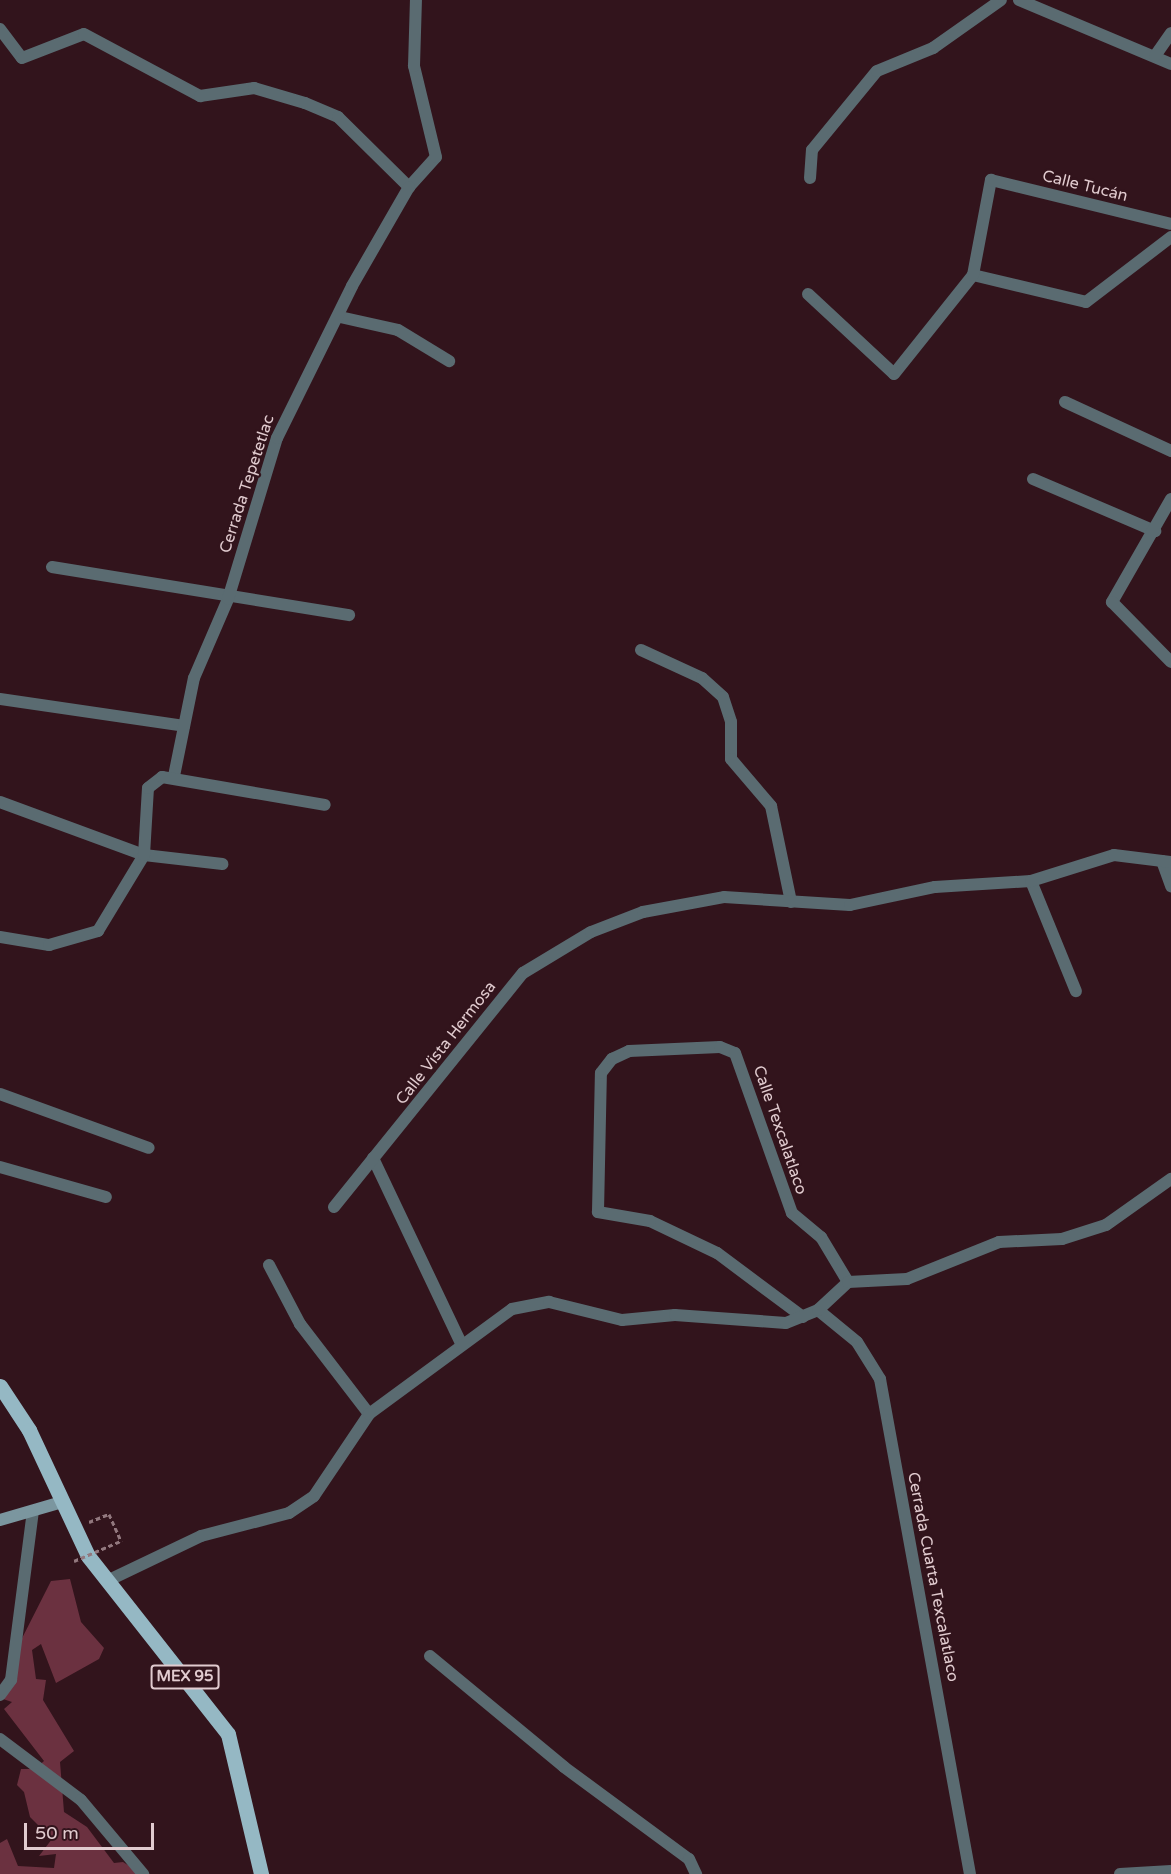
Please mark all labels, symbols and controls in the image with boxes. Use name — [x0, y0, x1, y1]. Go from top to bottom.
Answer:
street label: Calle Tucán — [1040, 166, 1130, 206]
street label: Cerrada Tepetetlac — [216, 413, 278, 555]
street label: Calle Vista Hermosa — [392, 978, 500, 1108]
street label: Calle Texcalatlaco — [749, 1063, 811, 1197]
street label: Cerrada Cuarta Texcalatlaco — [903, 1471, 963, 1683]
road number: MEX 95 — [150, 1665, 219, 1689]
scale bar — [27, 1811, 158, 1849]
text: 50 m — [35, 1822, 79, 1844]

